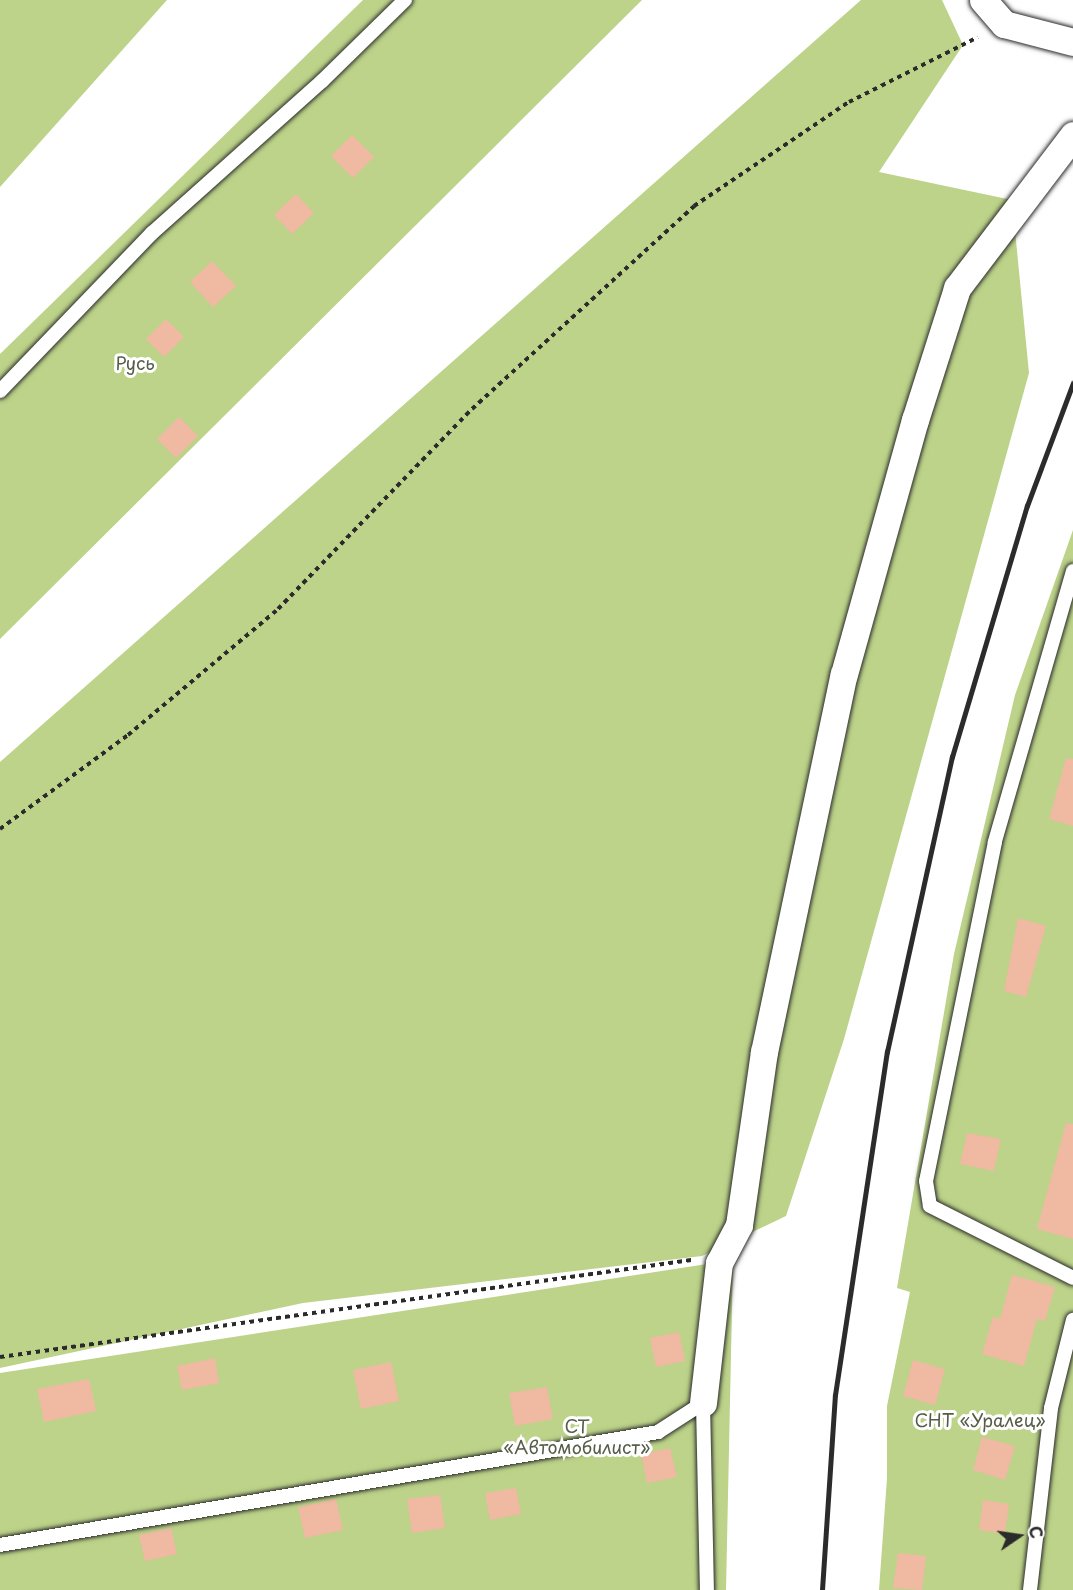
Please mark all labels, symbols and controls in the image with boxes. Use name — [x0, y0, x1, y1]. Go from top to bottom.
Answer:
park label: Русь — [115, 352, 155, 374]
park label: СНТ «Уралец» — [914, 1409, 1046, 1431]
park label: СТ «Автомобилист» — [504, 1416, 650, 1458]
north arrow — [989, 1506, 1049, 1566]
text: С — [1023, 1523, 1050, 1541]

